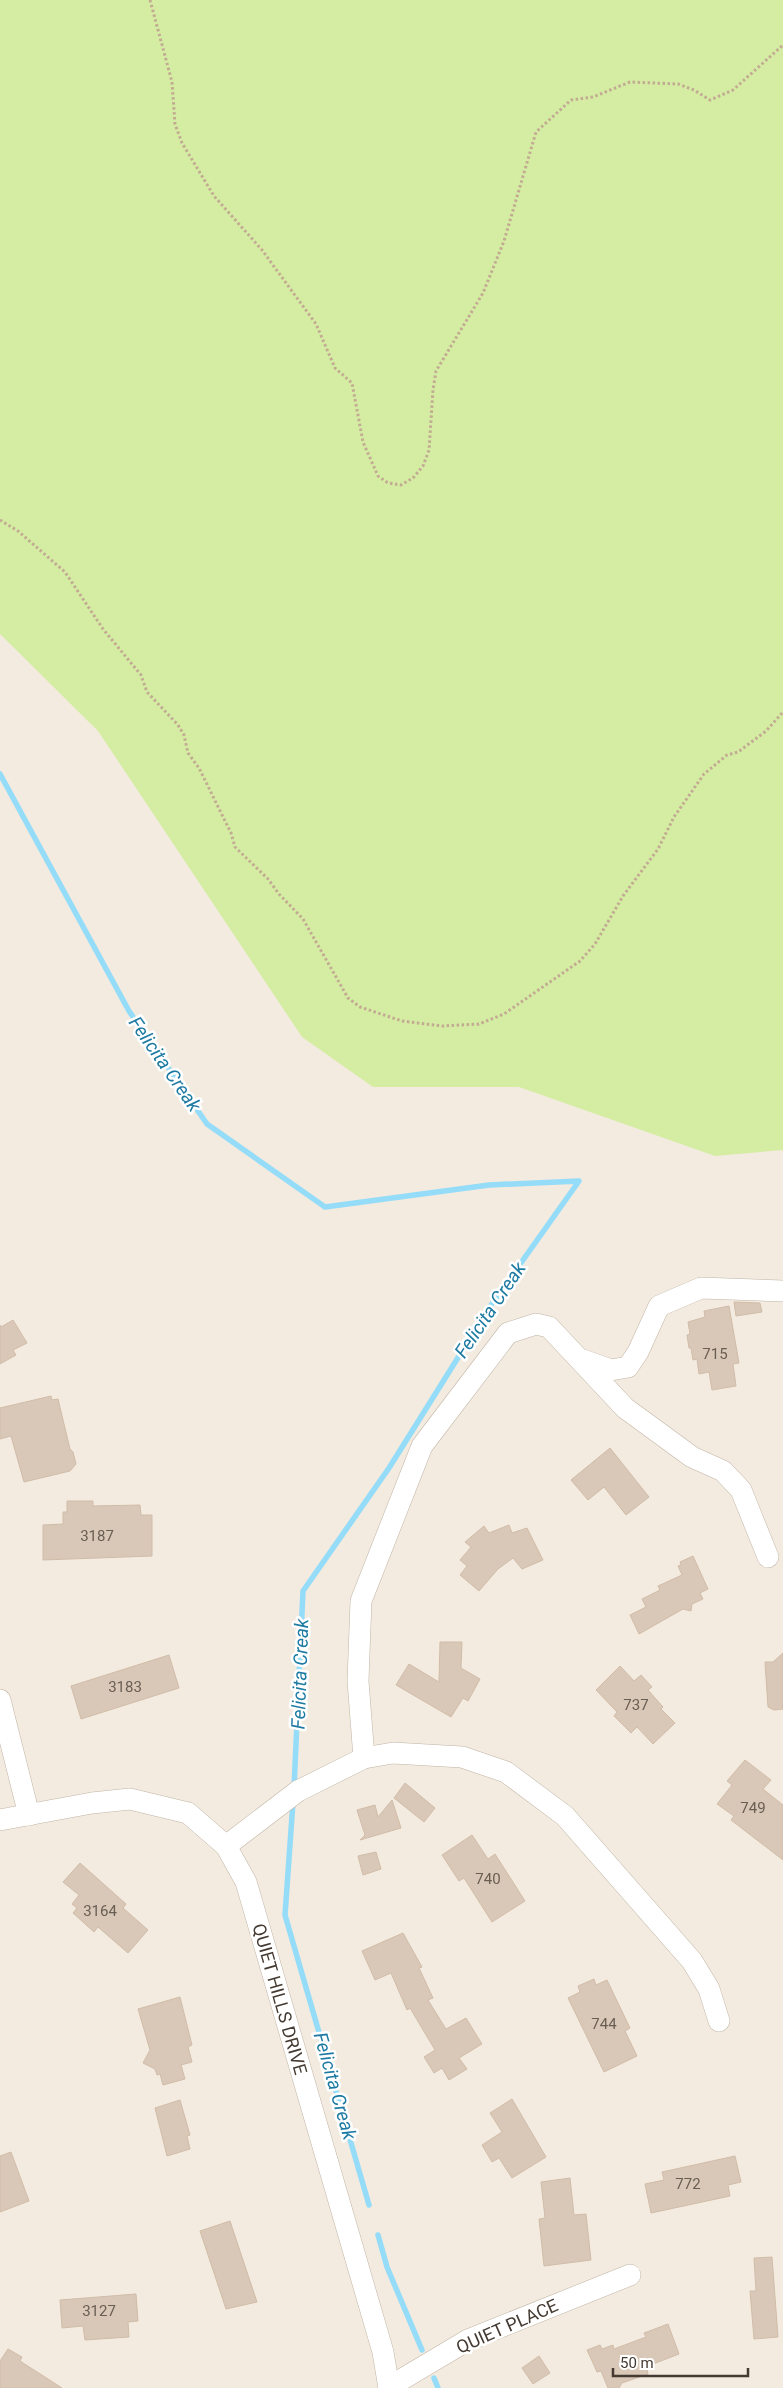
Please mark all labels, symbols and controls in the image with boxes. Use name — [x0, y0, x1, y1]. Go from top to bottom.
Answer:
water label: Felicita Creak — [124, 1012, 207, 1117]
water label: Felicita Creak — [449, 1257, 531, 1362]
house number: 715 — [702, 1345, 728, 1363]
house number: 3187 — [80, 1527, 114, 1545]
water label: Felicita Creak — [287, 1618, 313, 1730]
house number: 3183 — [108, 1678, 142, 1696]
house number: 737 — [623, 1696, 649, 1714]
house number: 749 — [740, 1799, 766, 1817]
house number: 740 — [475, 1870, 501, 1888]
house number: 3164 — [83, 1902, 117, 1920]
street label: QUIET HILLS DRIVE — [248, 1921, 312, 2077]
house number: 744 — [591, 2015, 617, 2033]
water label: Felicita Creak — [309, 2030, 362, 2143]
house number: 772 — [675, 2175, 701, 2193]
street label: QUIET PLACE — [453, 2294, 561, 2358]
house number: 3127 — [82, 2302, 116, 2320]
scale bar — [613, 2346, 748, 2378]
text: 50 m — [620, 2354, 654, 2372]

